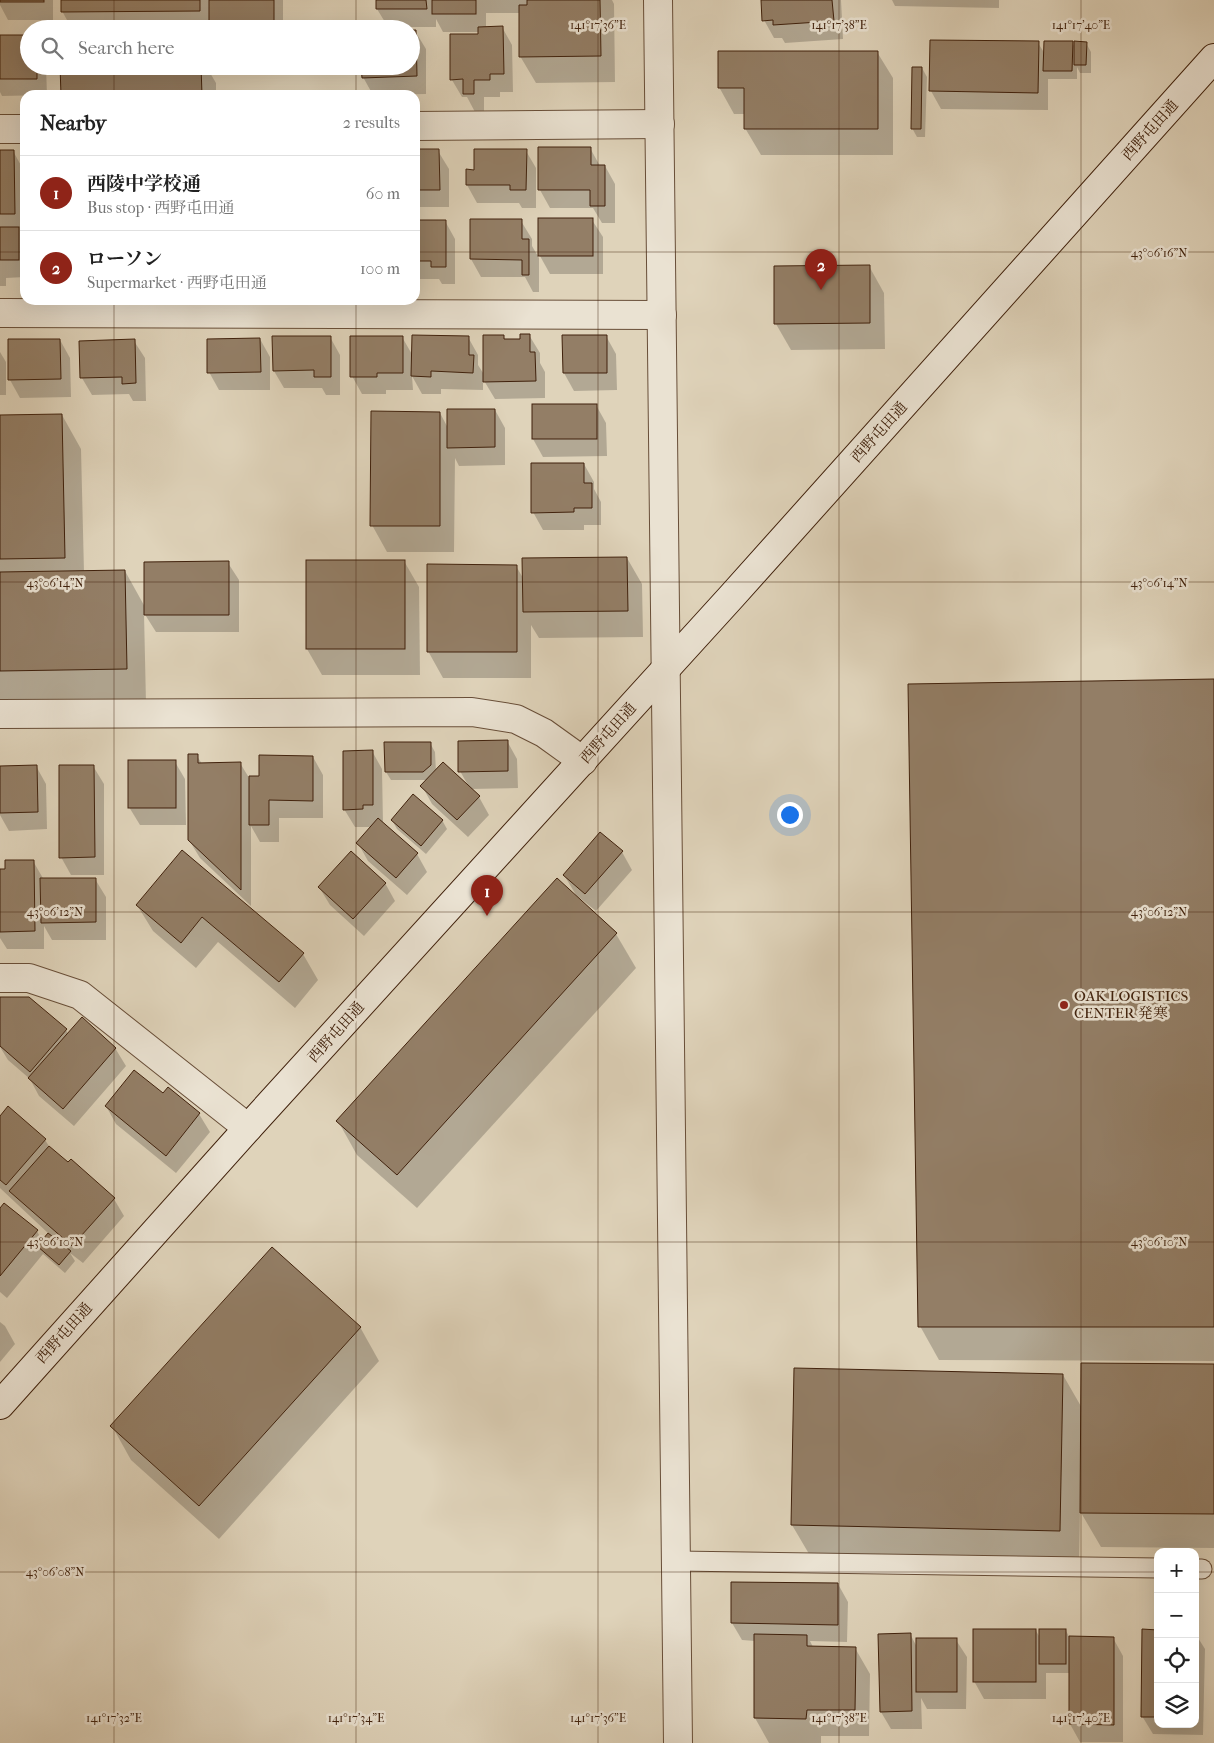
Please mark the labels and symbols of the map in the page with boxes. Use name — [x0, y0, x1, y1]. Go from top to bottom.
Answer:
text: 141°17'36"E — [570, 18, 626, 32]
text: 141°17'38"E — [811, 18, 867, 32]
text: 141°17'40"E — [1052, 18, 1110, 32]
street label: 西野屯田通 — [1118, 96, 1182, 164]
text: 43°06'16"N — [1131, 246, 1187, 260]
pin: 2 — [805, 249, 837, 290]
street label: 西野屯田通 — [847, 398, 911, 466]
text: 43°06'14"N — [26, 576, 84, 590]
text: 43°06'14"N — [1130, 576, 1188, 590]
street label: 西野屯田通 — [576, 699, 640, 767]
your location — [777, 802, 803, 828]
pin: 1 — [471, 875, 503, 916]
text: 43°06'12"N — [27, 905, 83, 919]
text: 43°06'12"N — [1131, 905, 1187, 919]
place label: OAK LOGISTICS CENTER 発寒 — [1074, 987, 1189, 1022]
street label: 西野屯田通 — [304, 998, 368, 1066]
marker: OAK LOGISTICS CENTER 発寒 — [1058, 999, 1070, 1011]
text: 43°06'10"N — [27, 1235, 83, 1249]
text: 43°06'10"N — [1131, 1235, 1187, 1249]
street label: 西野屯田通 — [32, 1299, 96, 1367]
text: 43°06'08"N — [26, 1565, 84, 1579]
text: 141°17'32"E — [86, 1711, 142, 1725]
text: 141°17'34"E — [328, 1711, 384, 1725]
text: 141°17'36"E — [570, 1711, 626, 1725]
text: 141°17'38"E — [811, 1711, 867, 1725]
text: 141°17'40"E — [1052, 1711, 1110, 1725]

